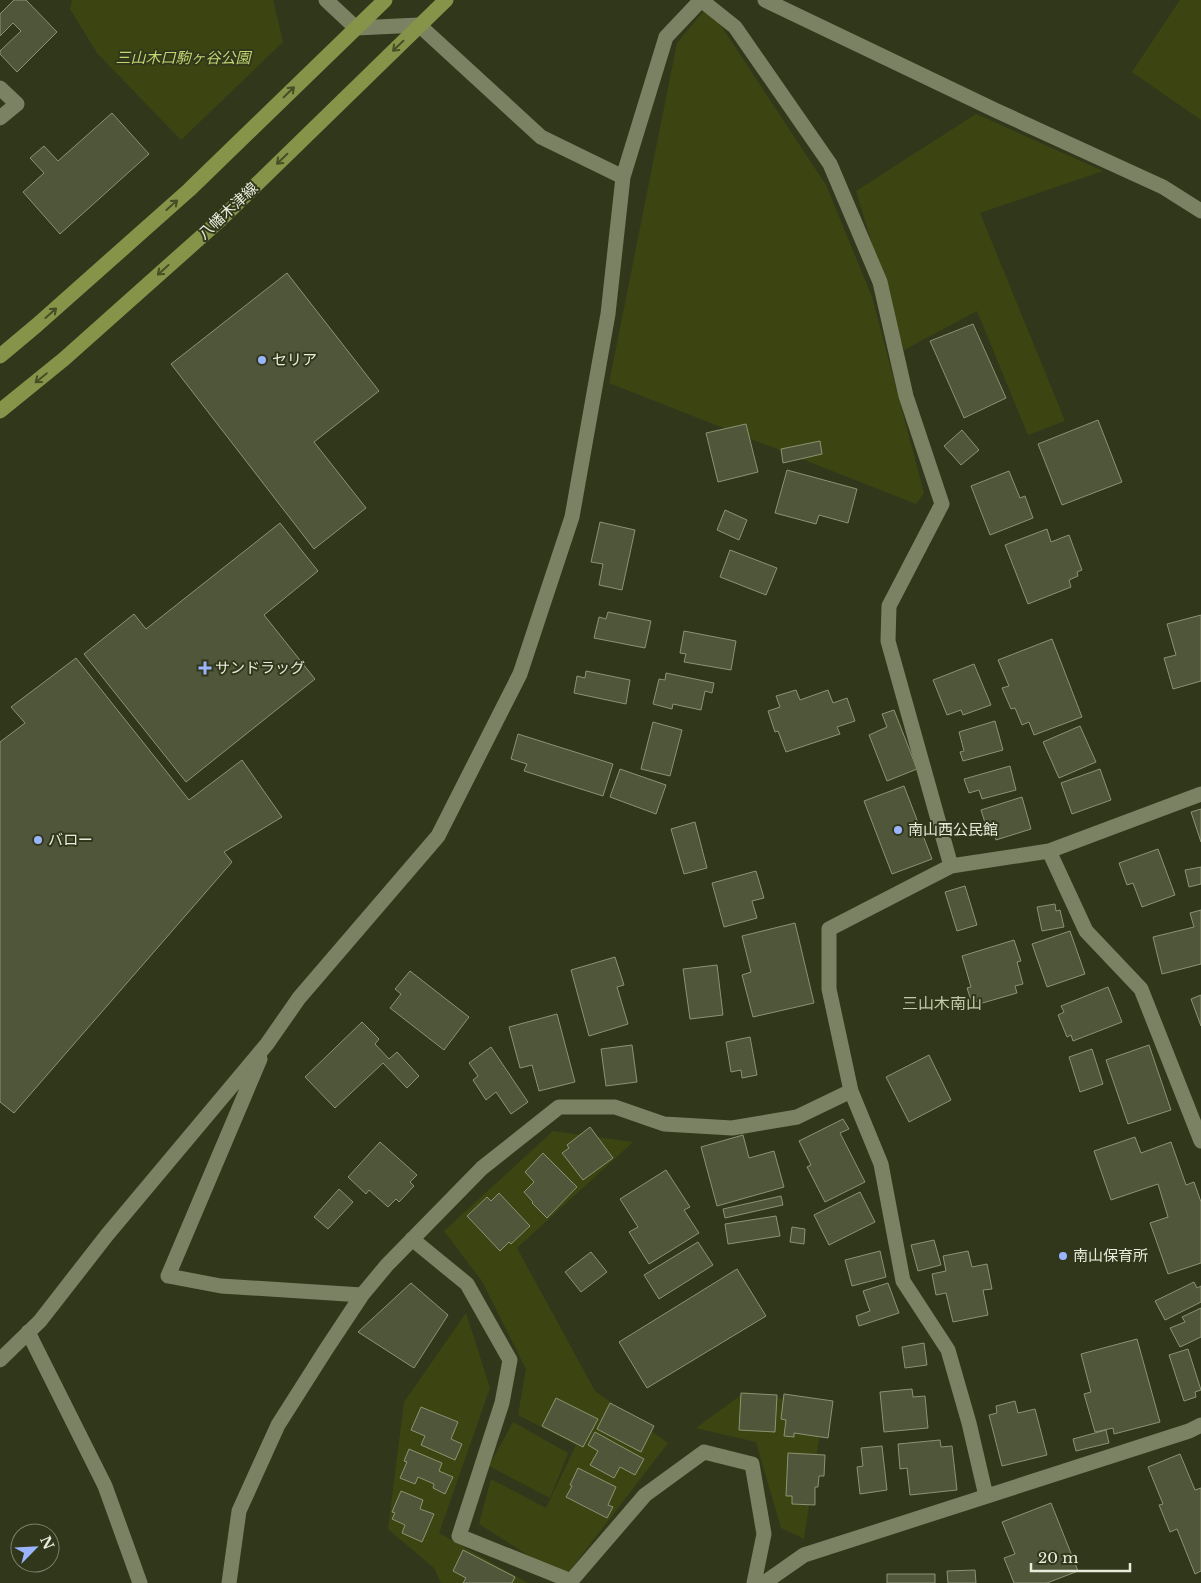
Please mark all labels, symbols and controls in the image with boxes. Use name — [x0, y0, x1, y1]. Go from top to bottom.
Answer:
one-way arrow — [392, 40, 404, 52]
park label: 三山木口駒ヶ谷公園 — [115, 48, 252, 67]
one-way arrow — [283, 86, 295, 99]
one-way arrow — [275, 153, 288, 165]
street label: 八幡木津線 — [194, 178, 262, 243]
one-way arrow — [165, 199, 178, 211]
one-way arrow — [157, 265, 170, 276]
one-way arrow — [44, 307, 57, 319]
place label: セリア — [272, 350, 317, 369]
marker: セリア — [256, 354, 268, 366]
one-way arrow — [35, 372, 48, 383]
place label: サンドラッグ — [215, 658, 305, 677]
marker: サンドラッグ — [199, 662, 211, 674]
place label: 南山西公民館 — [908, 820, 998, 839]
marker: 南山西公民館 — [892, 824, 904, 836]
place label: バロー — [48, 830, 93, 849]
marker: バロー — [32, 834, 44, 846]
district label: 三山木南山 — [902, 993, 982, 1013]
place label: 南山保育所 — [1073, 1246, 1148, 1265]
marker: 南山保育所 — [1057, 1250, 1069, 1262]
north arrow — [10, 1523, 60, 1573]
text: N — [36, 1533, 58, 1552]
scale bar — [1031, 1540, 1130, 1572]
text: 20 m — [1038, 1548, 1078, 1567]

